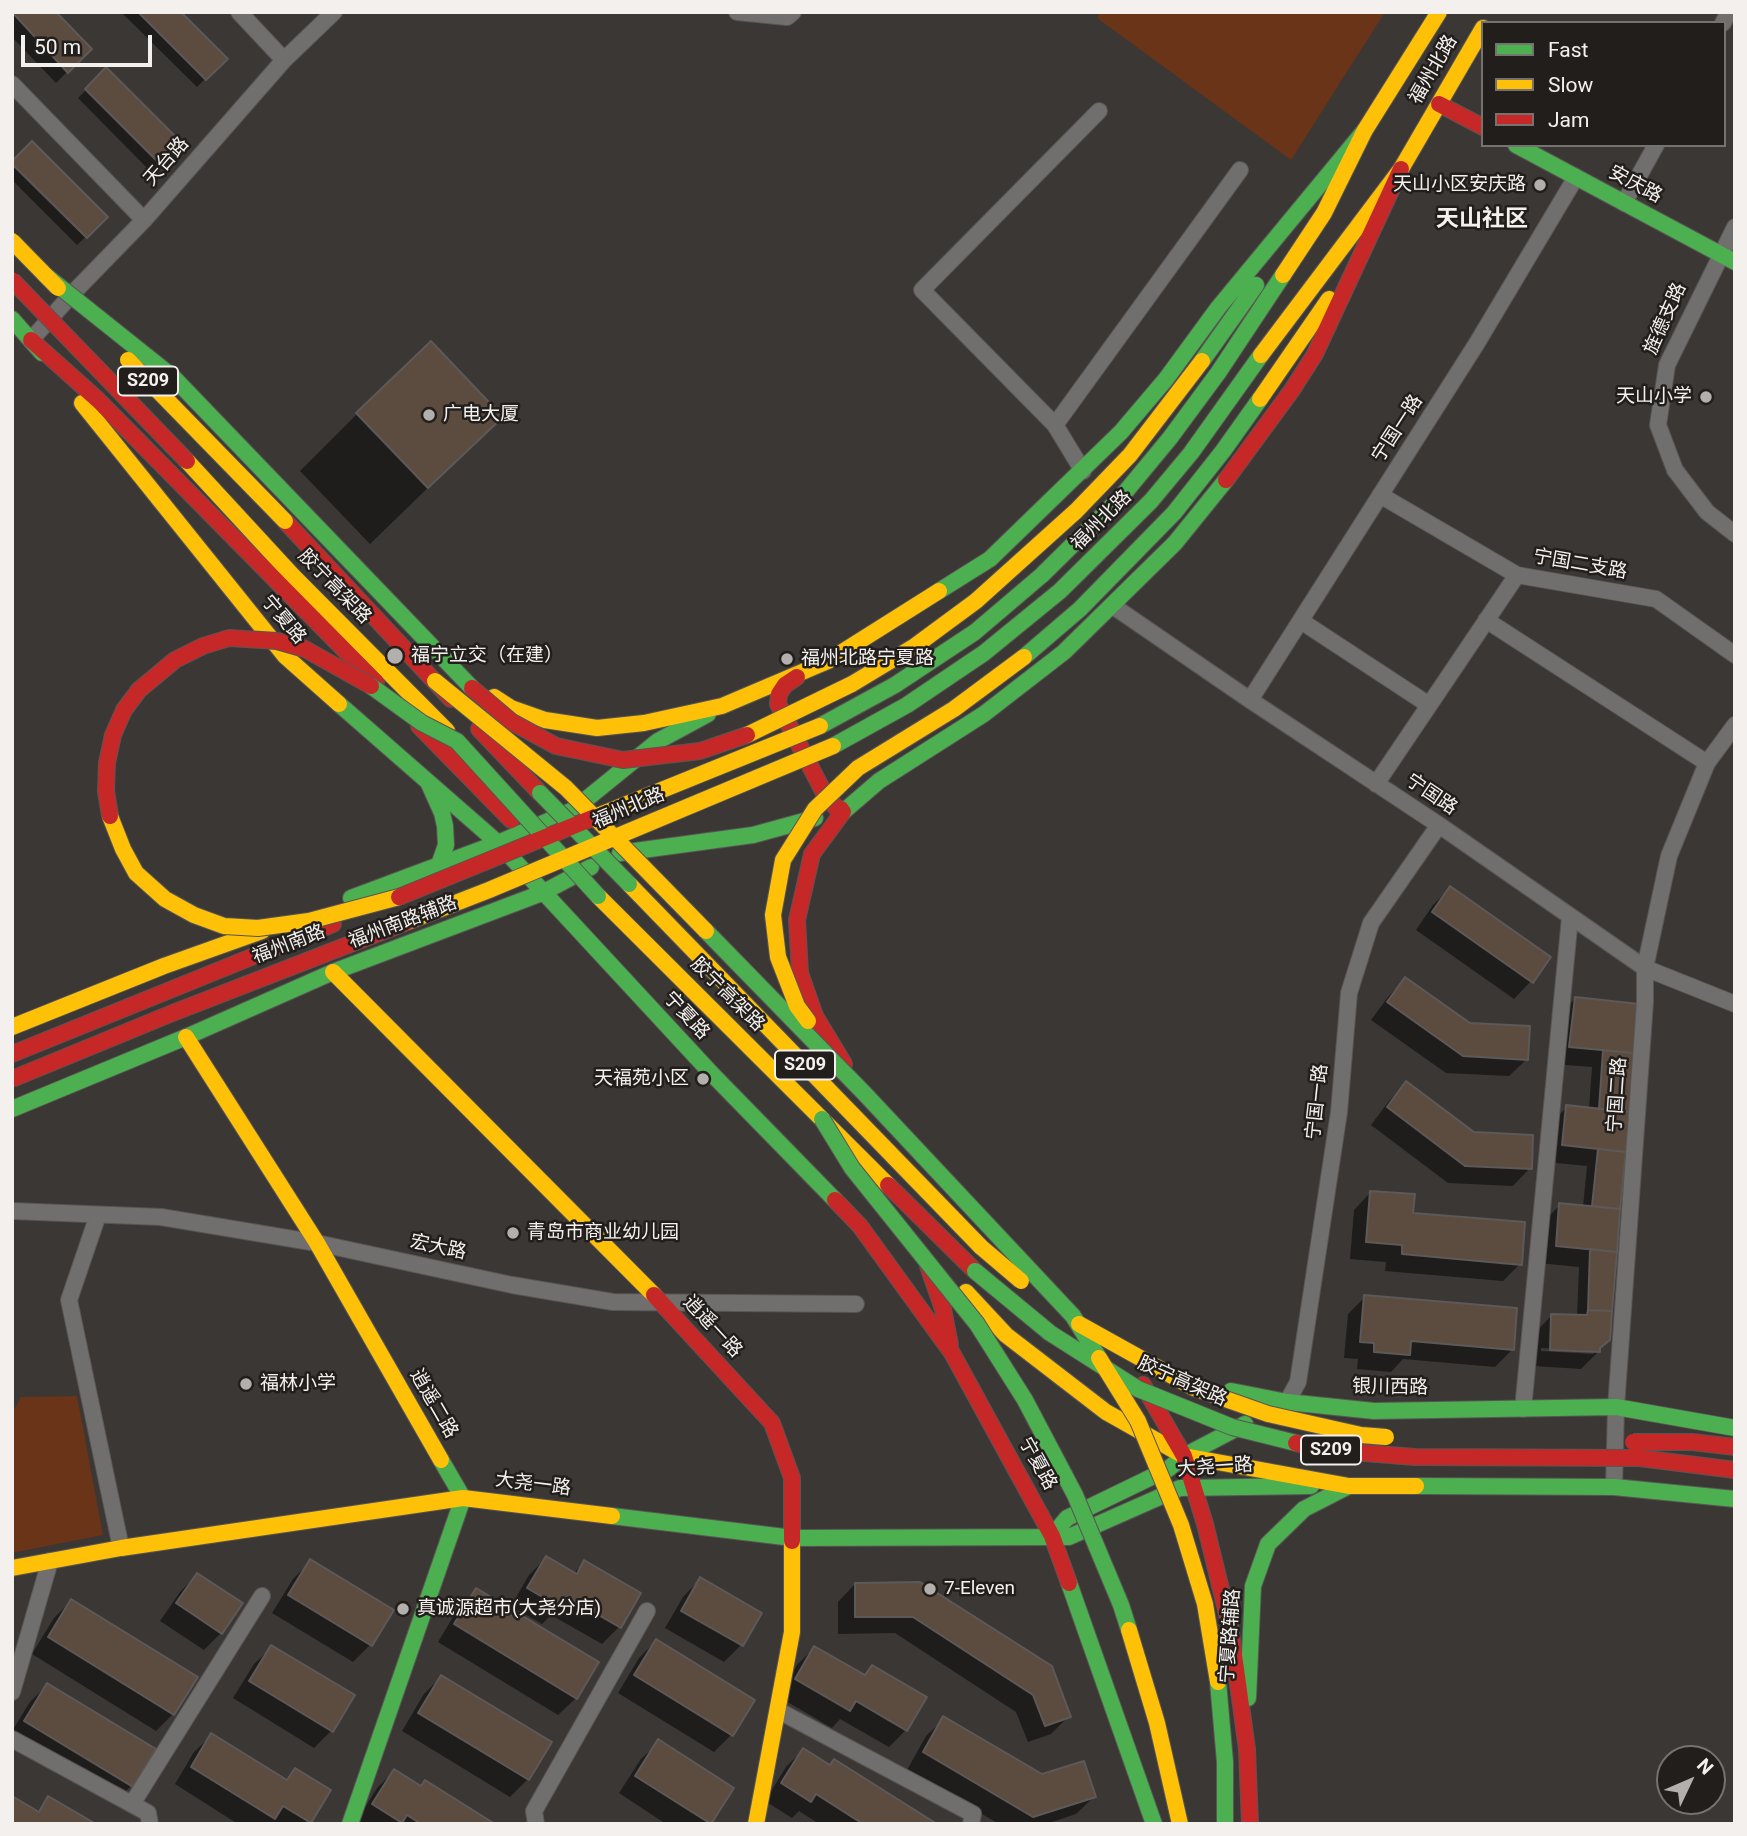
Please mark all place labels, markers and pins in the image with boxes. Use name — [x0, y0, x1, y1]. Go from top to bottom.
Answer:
place label: 天山小区安庆路 — [1393, 174, 1526, 196]
marker: 天山小区安庆路 — [1532, 177, 1548, 193]
place label: 天山小学 — [1616, 386, 1692, 408]
marker: 天山小学 — [1698, 389, 1714, 405]
place label: 广电大厦 — [443, 404, 519, 426]
marker: 广电大厦 — [421, 407, 437, 423]
place label: 福宁立交（在建） — [411, 645, 563, 667]
marker: 福宁立交（在建） — [385, 646, 405, 666]
place label: 福州北路宁夏路 — [801, 648, 934, 670]
marker: 福州北路宁夏路 — [779, 651, 795, 667]
place label: 天福苑小区 — [594, 1068, 689, 1090]
marker: 天福苑小区 — [695, 1071, 711, 1087]
place label: 青岛市商业幼儿园 — [527, 1222, 679, 1244]
marker: 青岛市商业幼儿园 — [505, 1225, 521, 1241]
place label: 福林小学 — [260, 1373, 336, 1395]
marker: 福林小学 — [238, 1376, 254, 1392]
place label: 7-Eleven — [944, 1578, 1015, 1600]
marker: 7-Eleven — [922, 1581, 938, 1597]
place label: 真诚源超市(大尧分店) — [417, 1598, 601, 1620]
marker: 真诚源超市(大尧分店) — [395, 1601, 411, 1617]

